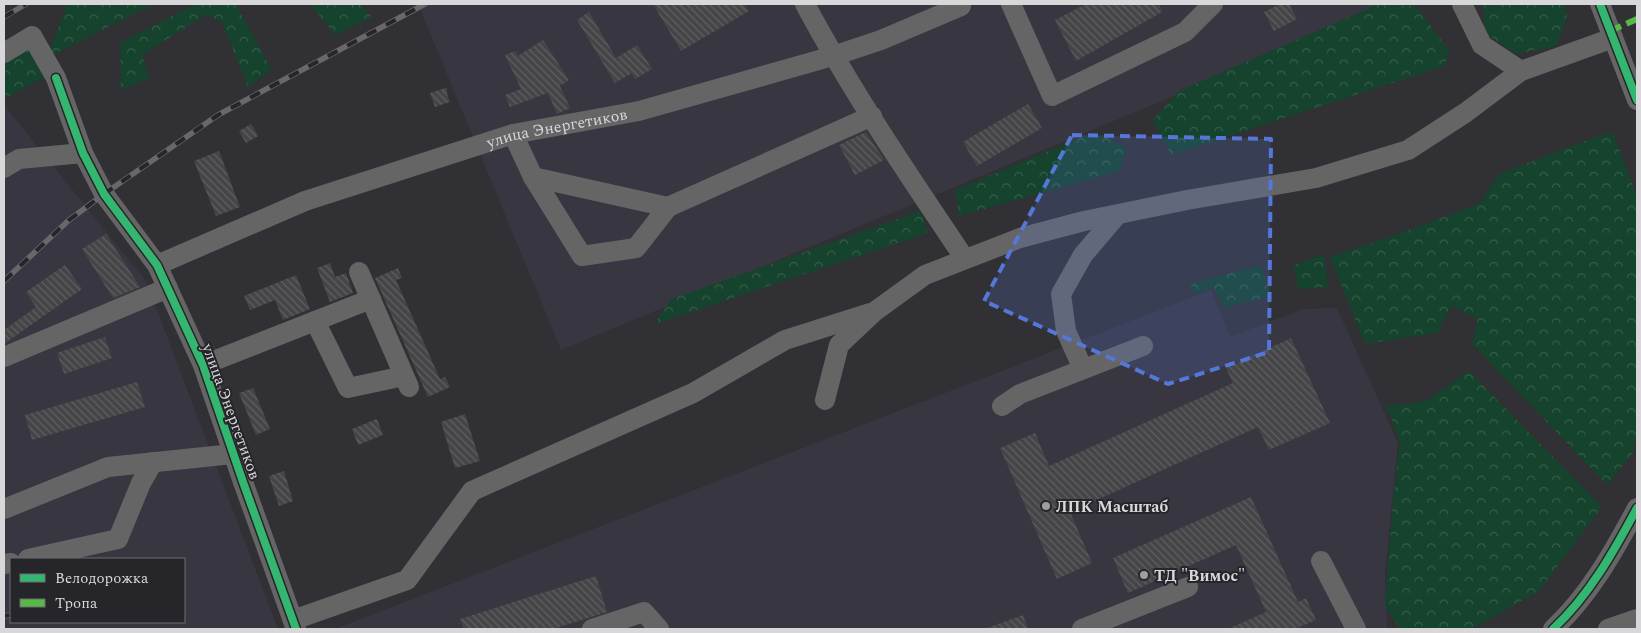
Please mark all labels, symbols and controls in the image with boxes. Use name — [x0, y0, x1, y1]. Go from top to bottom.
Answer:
street label: улица Энергетиков — [483, 102, 629, 155]
street label: улица Энергетиков — [195, 339, 267, 483]
place label: ЛПК Масштаб — [1056, 495, 1168, 519]
marker: ЛПК Масштаб — [1040, 500, 1052, 512]
legend — [10, 558, 185, 623]
place label: ТД "Вимос" — [1154, 564, 1245, 588]
text: Велодорожка — [55, 567, 149, 590]
marker: ТД "Вимос" — [1138, 569, 1150, 581]
text: Тропа — [55, 592, 98, 615]

